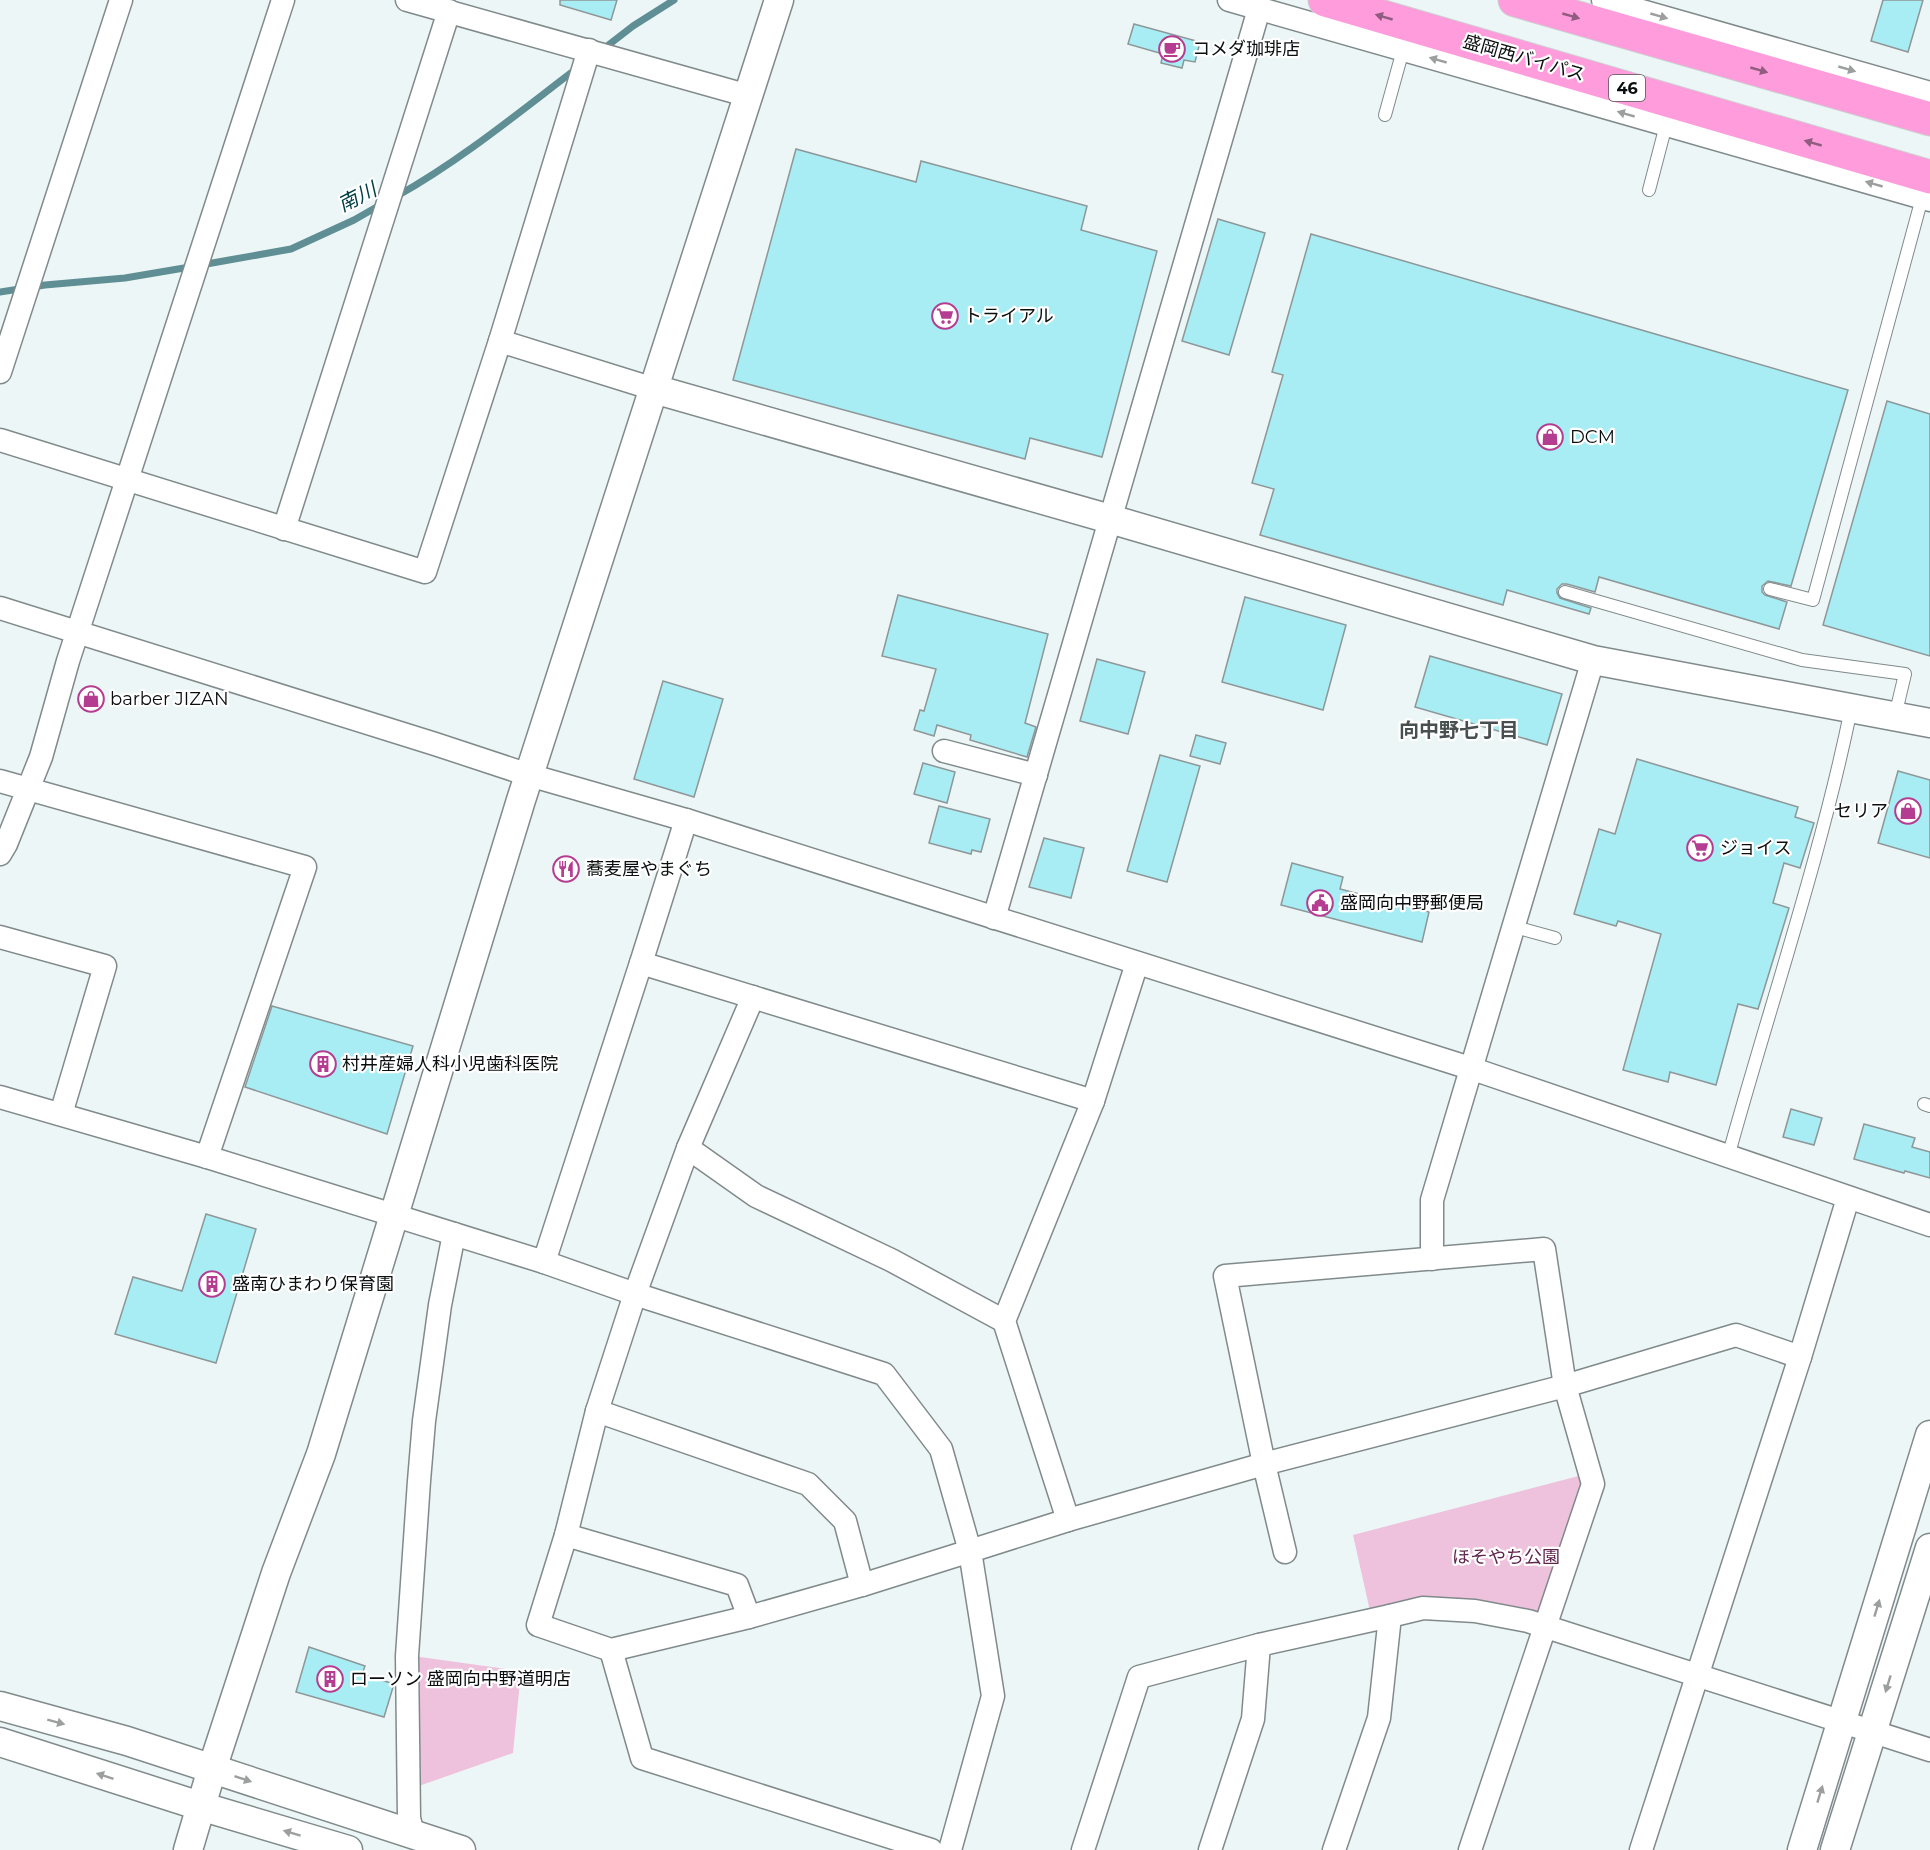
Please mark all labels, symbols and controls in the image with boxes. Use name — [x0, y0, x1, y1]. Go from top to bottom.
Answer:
one-way arrow — [1375, 12, 1393, 22]
one-way arrow — [1562, 12, 1580, 21]
one-way arrow — [1650, 12, 1668, 21]
street label: 盛岡西バイパス — [1461, 30, 1587, 86]
cafe icon: コメダ珈琲店 — [1157, 34, 1187, 64]
place label: コメダ珈琲店 — [1192, 38, 1300, 60]
one-way arrow — [1429, 55, 1447, 64]
one-way arrow — [1838, 65, 1856, 75]
one-way arrow — [1750, 66, 1768, 75]
road number: 46 — [1609, 75, 1645, 101]
one-way arrow — [1617, 108, 1635, 118]
one-way arrow — [1804, 138, 1822, 147]
water label: 南川 — [334, 176, 382, 217]
one-way arrow — [1865, 179, 1883, 188]
supermarket icon: トライアル — [930, 301, 960, 331]
place label: トライアル — [964, 305, 1054, 327]
shop icon: DCM — [1535, 422, 1565, 452]
place label: DCM — [1570, 426, 1615, 448]
shop icon: barber JIZAN — [76, 684, 106, 714]
place label: barber JIZAN — [110, 688, 229, 710]
district label: 向中野七丁目 — [1399, 718, 1519, 742]
shop icon: セリア — [1893, 796, 1923, 826]
place label: セリア — [1834, 800, 1888, 822]
supermarket icon: ジョイス — [1685, 833, 1715, 863]
place label: ジョイス — [1720, 837, 1791, 859]
restaurant icon: 蕎麦屋やまぐち — [551, 854, 581, 884]
place label: 蕎麦屋やまぐち — [586, 858, 712, 880]
public building icon: 盛岡向中野郵便局 — [1305, 888, 1335, 918]
place label: 盛岡向中野郵便局 — [1340, 892, 1484, 914]
building icon: 村井産婦人科小児歯科医院 — [308, 1049, 338, 1079]
place label: 村井産婦人科小児歯科医院 — [342, 1053, 558, 1075]
building icon: 盛南ひまわり保育園 — [197, 1269, 227, 1299]
place label: 盛南ひまわり保育園 — [232, 1273, 394, 1295]
park label: ほそやち公園 — [1452, 1546, 1560, 1568]
one-way arrow — [1873, 1599, 1882, 1617]
building icon: ローソン 盛岡向中野道明店 — [315, 1664, 345, 1694]
place label: ローソン 盛岡向中野道明店 — [350, 1668, 571, 1690]
one-way arrow — [1882, 1675, 1892, 1693]
one-way arrow — [48, 1718, 66, 1727]
one-way arrow — [96, 1771, 114, 1780]
one-way arrow — [234, 1775, 252, 1784]
one-way arrow — [1815, 1785, 1825, 1803]
one-way arrow — [283, 1828, 301, 1837]

